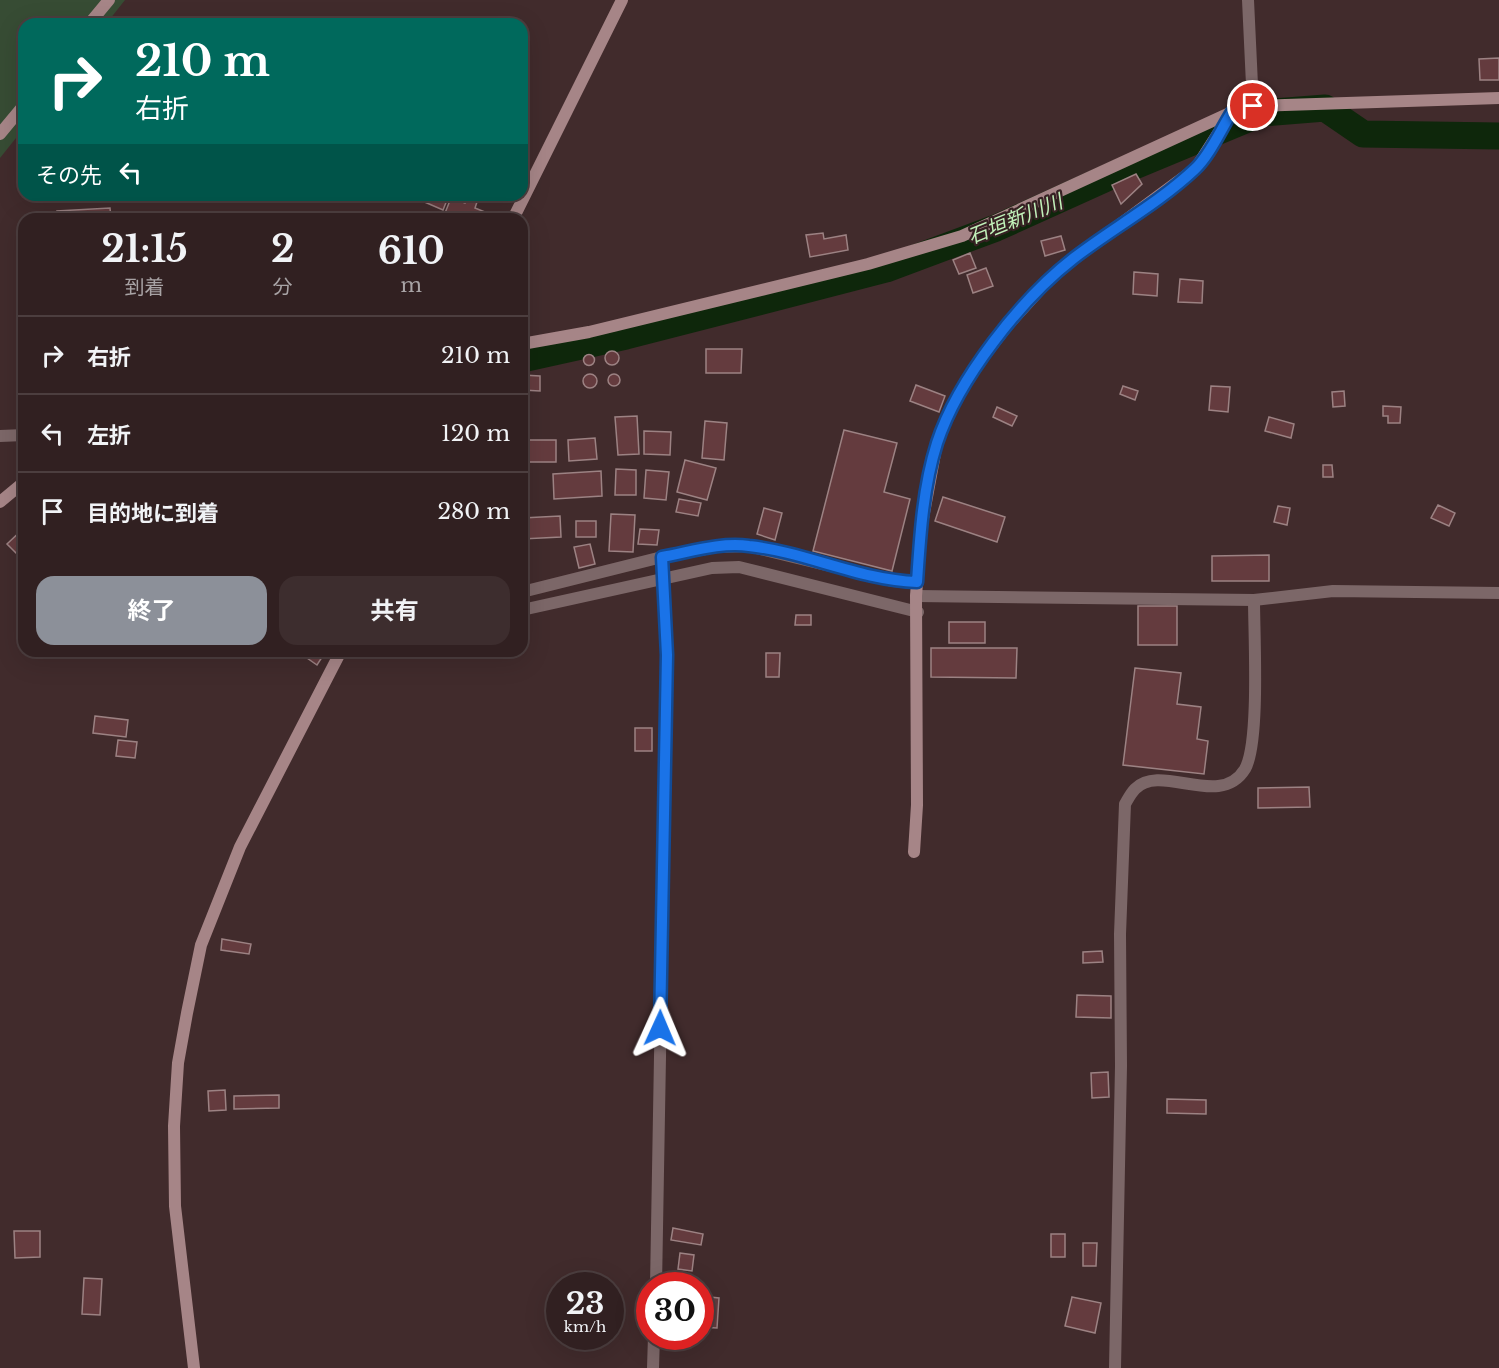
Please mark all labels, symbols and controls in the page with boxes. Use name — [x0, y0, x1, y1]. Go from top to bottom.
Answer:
text: 210 m — [135, 35, 270, 87]
icon: right — [36, 42, 114, 120]
pin — [1227, 80, 1278, 131]
icon: arrive — [1236, 89, 1269, 122]
text: 右折 — [135, 92, 189, 125]
icon: left — [114, 156, 147, 189]
text: その先 — [36, 162, 102, 189]
water label: 石垣新川川 — [964, 188, 1068, 249]
text: 21:15 — [101, 227, 188, 272]
text: 2 — [271, 227, 294, 272]
text: 610 — [378, 229, 445, 274]
text: m — [400, 273, 422, 297]
text: 到着 — [124, 275, 164, 299]
text: 分 — [273, 275, 293, 299]
icon: right — [36, 339, 69, 372]
text: 210 m — [441, 342, 510, 369]
text: 右折 — [87, 344, 131, 371]
icon: left — [36, 417, 69, 450]
text: 120 m — [441, 420, 510, 447]
text: 左折 — [87, 422, 131, 449]
icon: arrive — [36, 495, 69, 528]
text: 280 m — [437, 498, 510, 525]
text: 目的地に到着 — [87, 500, 219, 527]
button: 終了 — [36, 576, 267, 645]
button: 共有 — [279, 576, 510, 645]
position arrow — [628, 996, 692, 1060]
speed limit sign: 30 — [636, 1272, 714, 1350]
text: 23 — [566, 1285, 604, 1322]
text: km/h — [564, 1317, 606, 1336]

